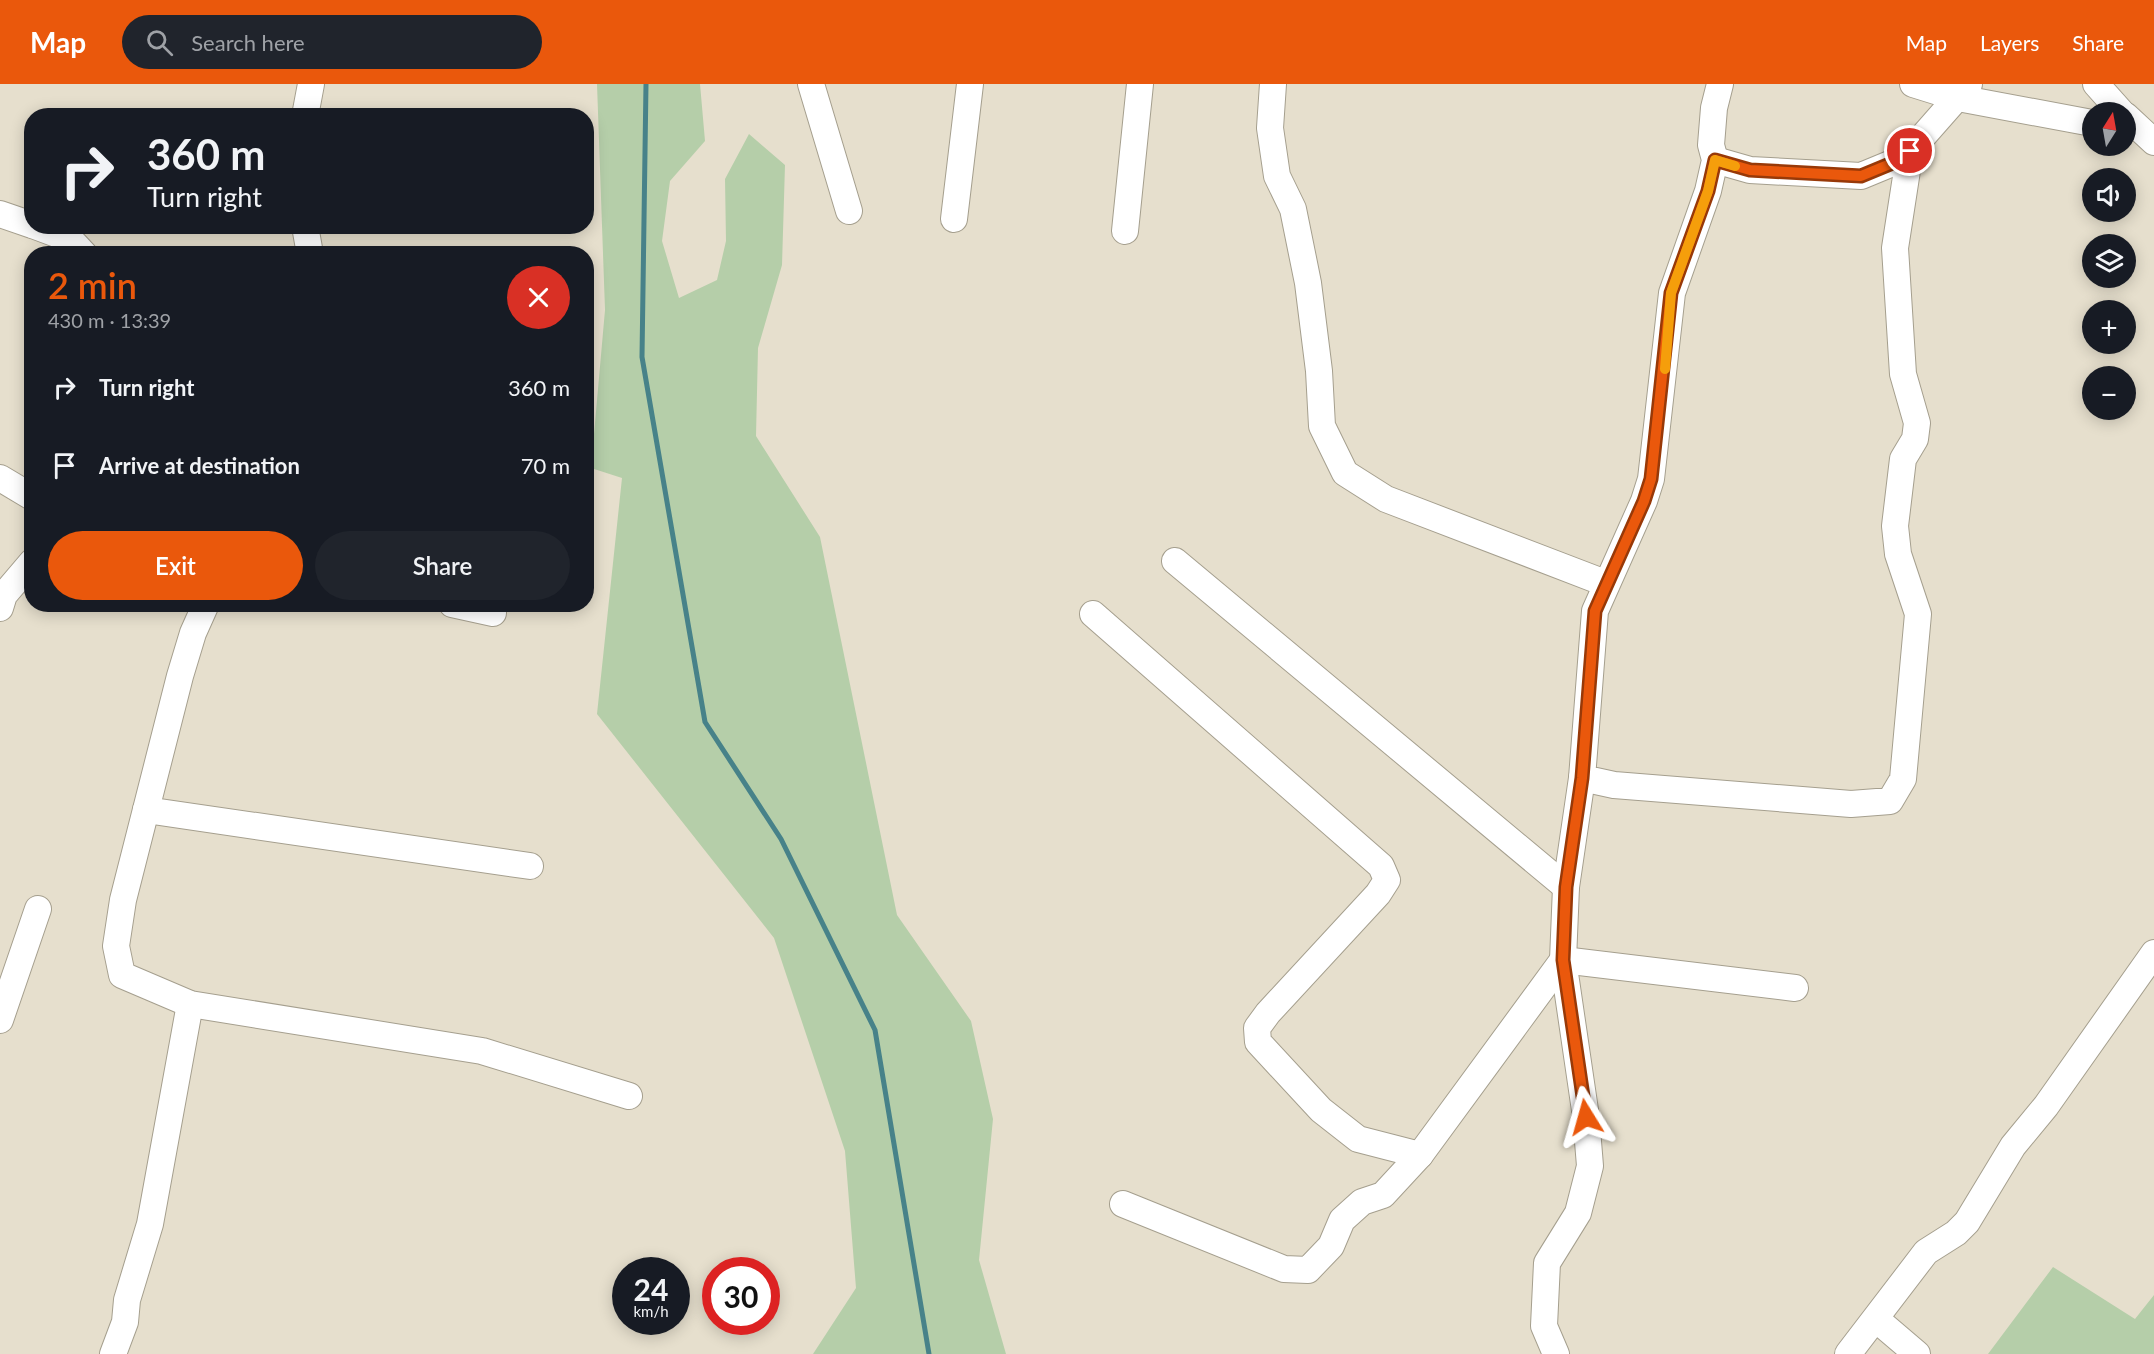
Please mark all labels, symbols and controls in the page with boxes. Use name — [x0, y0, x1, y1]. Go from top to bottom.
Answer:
search box — [122, 15, 542, 69]
text: Map — [30, 25, 86, 59]
icon: search — [143, 26, 176, 59]
text: Search here — [191, 29, 305, 56]
text: Map — [1906, 30, 1947, 55]
text: Layers — [1980, 30, 2039, 55]
text: Share — [2072, 30, 2124, 55]
north arrow — [2082, 102, 2136, 156]
map controls — [2082, 102, 2136, 420]
pin — [1884, 125, 1935, 176]
text: 360 m — [147, 129, 265, 179]
icon: right — [48, 132, 126, 210]
icon: arrive — [1893, 134, 1926, 167]
button: sound — [2082, 168, 2136, 222]
text: Turn right — [147, 180, 262, 213]
button: layers — [2082, 234, 2136, 288]
text: 2 min — [48, 263, 137, 307]
button: close — [507, 266, 570, 329]
button: + — [2082, 300, 2136, 354]
text: 430 m · 13:39 — [48, 308, 171, 332]
button: − — [2082, 366, 2136, 420]
icon: right — [48, 371, 81, 404]
text: Turn right — [99, 374, 194, 401]
text: 360 m — [508, 374, 570, 401]
icon: arrive — [48, 449, 81, 482]
text: Arrive at destination — [99, 452, 300, 479]
text: 70 m — [521, 452, 570, 479]
button: Exit — [48, 531, 303, 600]
button: Share — [315, 531, 570, 600]
position arrow — [1554, 1085, 1618, 1149]
speed limit sign: 30 — [702, 1257, 780, 1335]
text: 24 — [634, 1271, 668, 1307]
text: km/h — [633, 1302, 669, 1320]

